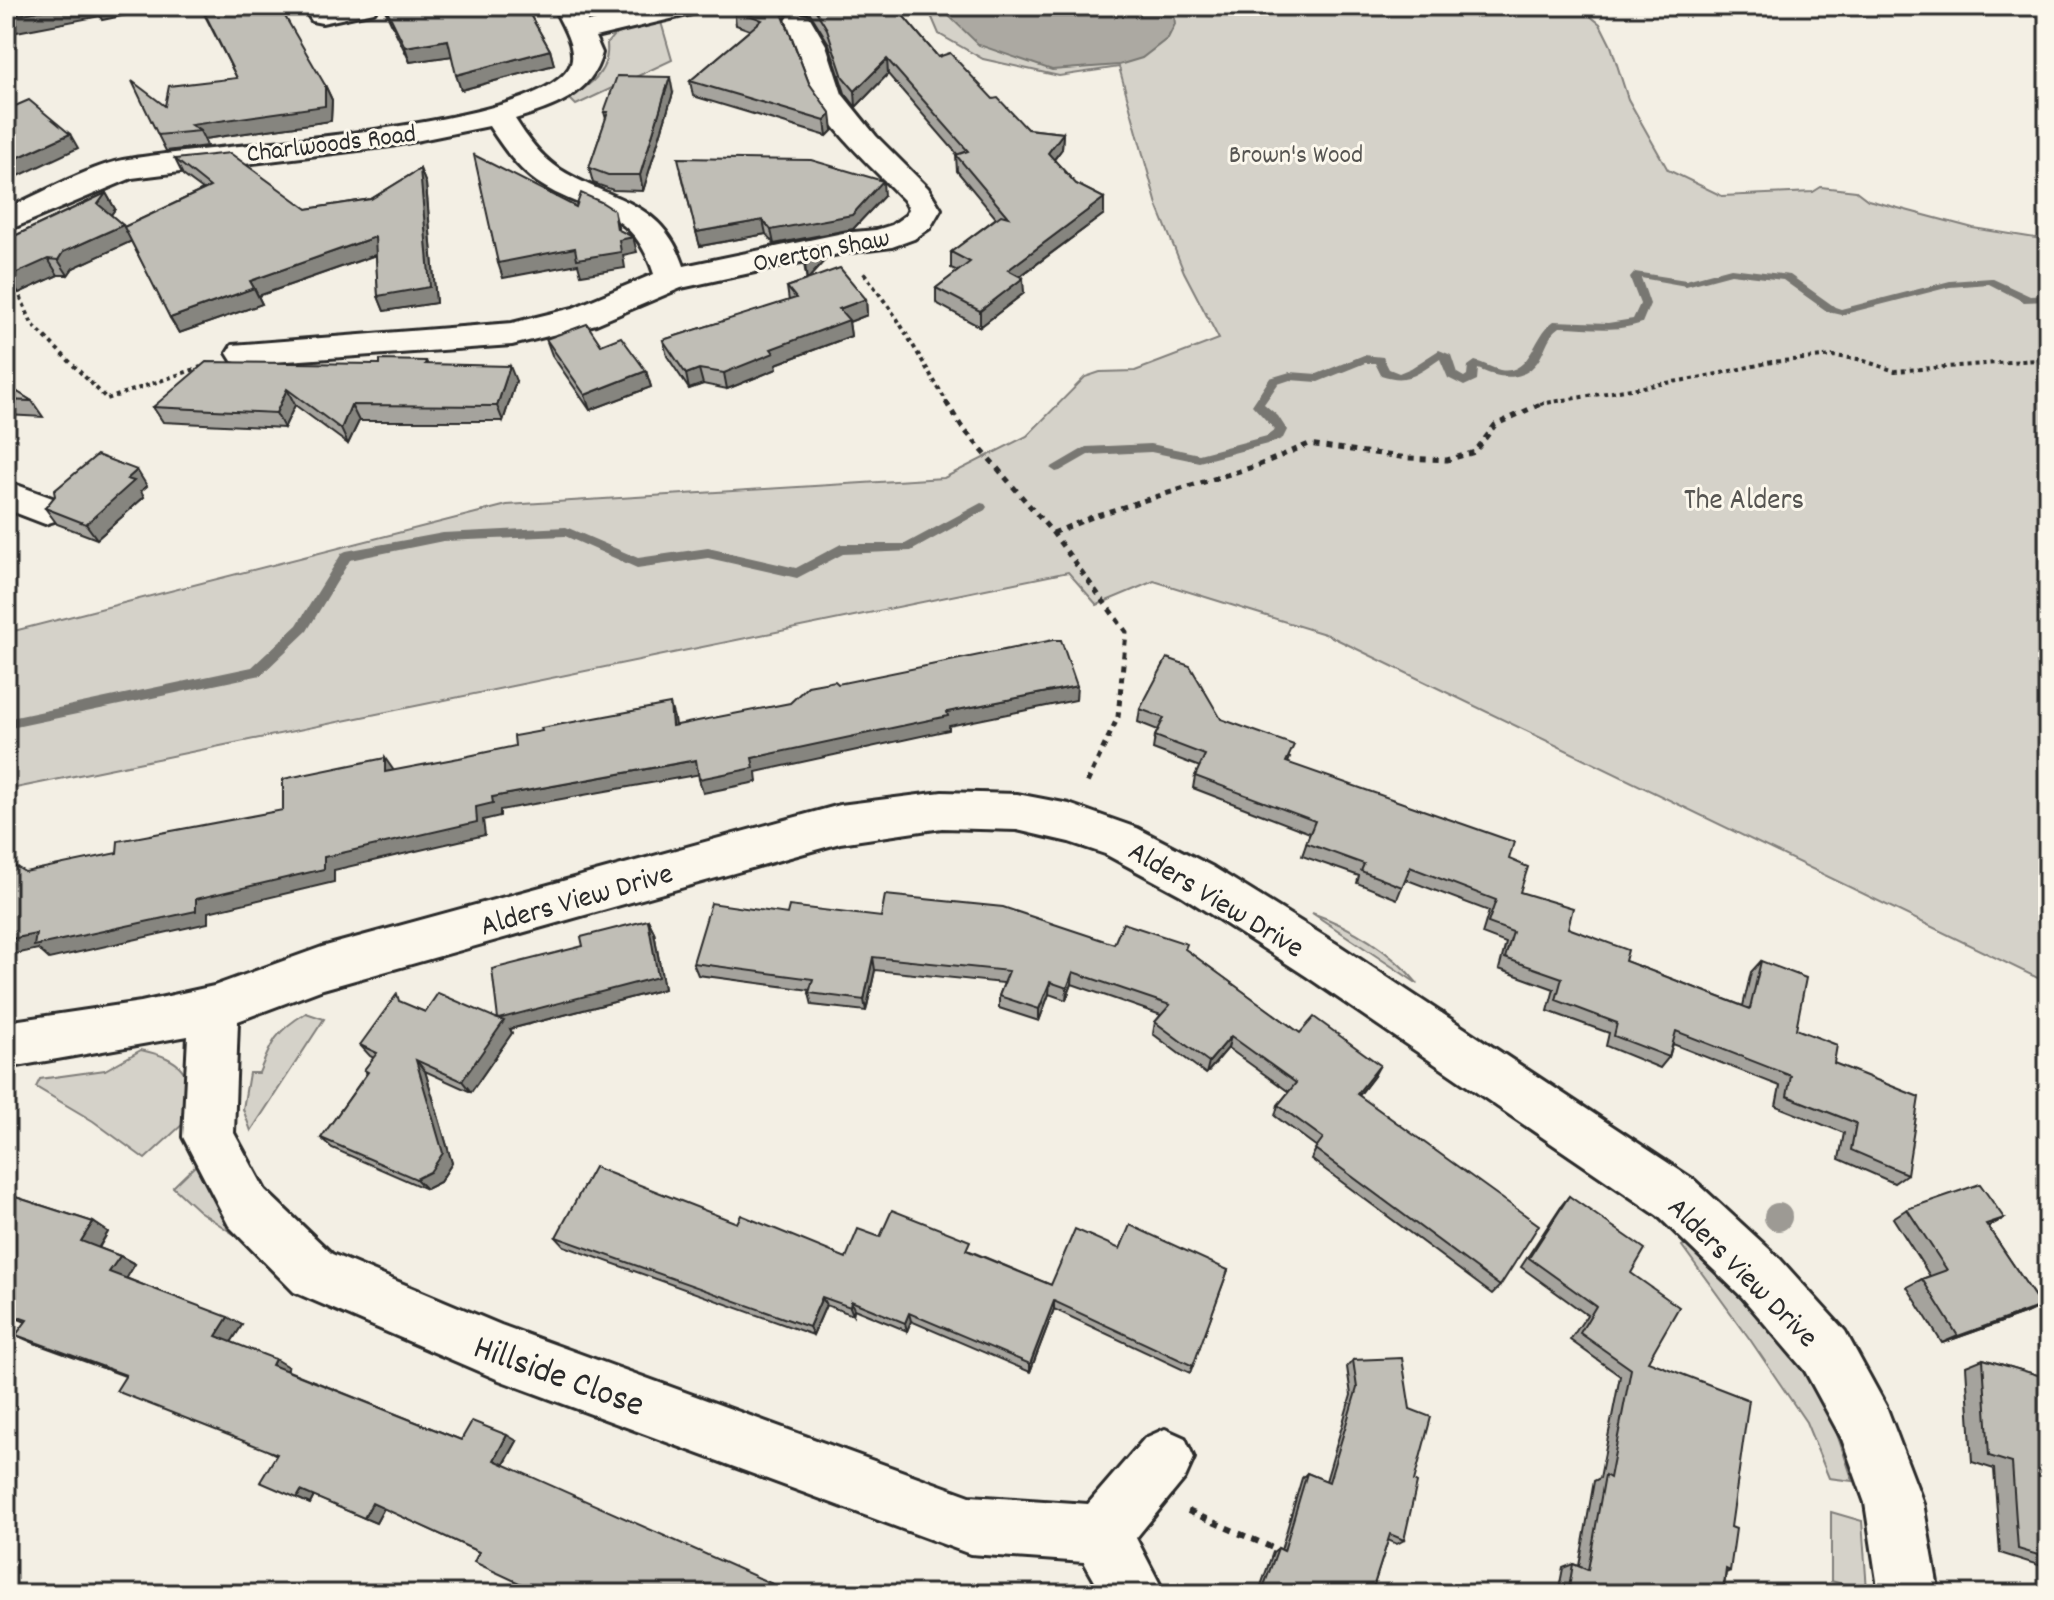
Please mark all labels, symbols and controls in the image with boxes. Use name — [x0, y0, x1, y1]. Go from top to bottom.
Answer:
street label: Charlwoods Road — [245, 117, 418, 174]
park label: Brown's Wood — [1229, 138, 1363, 175]
street label: Overton Shaw — [750, 221, 893, 284]
park label: The Alders — [1684, 481, 1804, 524]
street label: Alders View Drive — [1119, 832, 1311, 971]
street label: Alders View Drive — [476, 854, 679, 950]
street label: Alders View Drive — [1655, 1189, 1826, 1360]
street label: Hillside Close — [465, 1324, 651, 1434]

